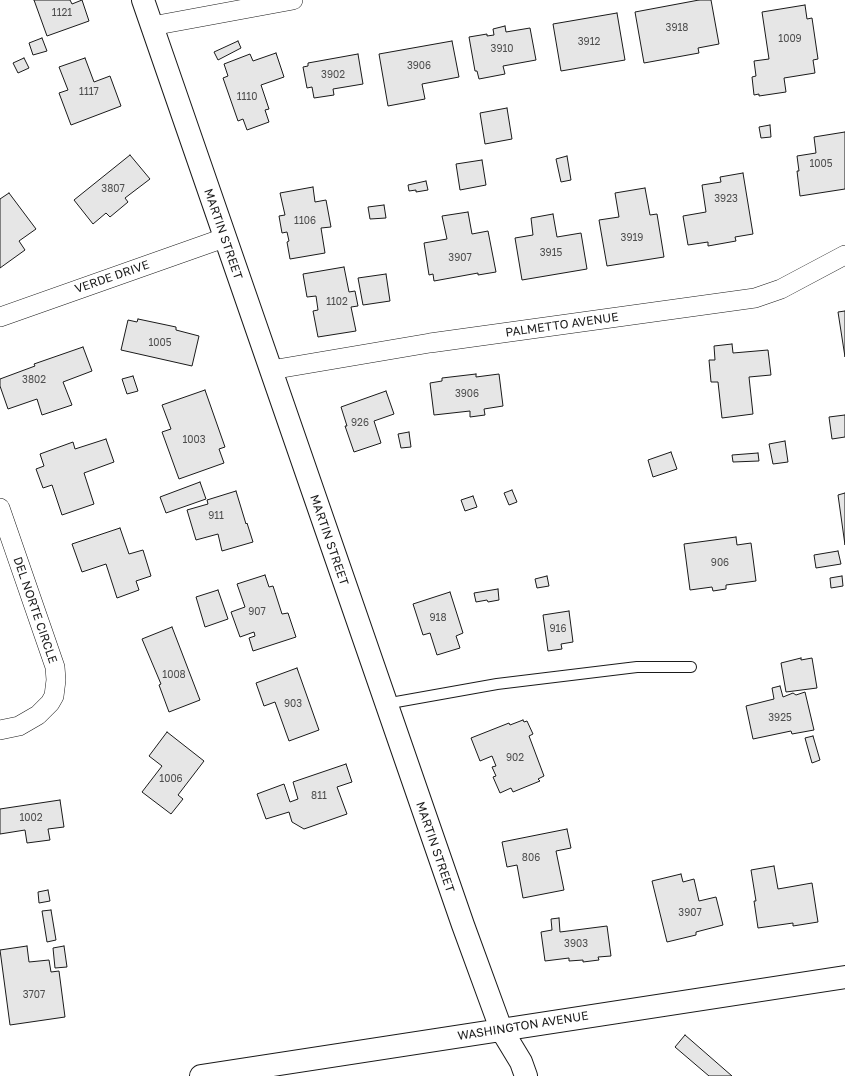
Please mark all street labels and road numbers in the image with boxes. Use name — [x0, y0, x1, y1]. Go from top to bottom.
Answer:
street label: MARTIN STREET — [201, 187, 245, 281]
street label: VERDE DRIVE — [73, 258, 151, 296]
street label: PALMETTO AVENUE — [505, 310, 619, 340]
street label: MARTIN STREET — [307, 493, 351, 587]
street label: DEL NORTE CIRCLE — [10, 555, 60, 665]
street label: MARTIN STREET — [413, 800, 457, 894]
street label: WASHINGTON AVENUE — [457, 1009, 589, 1043]

